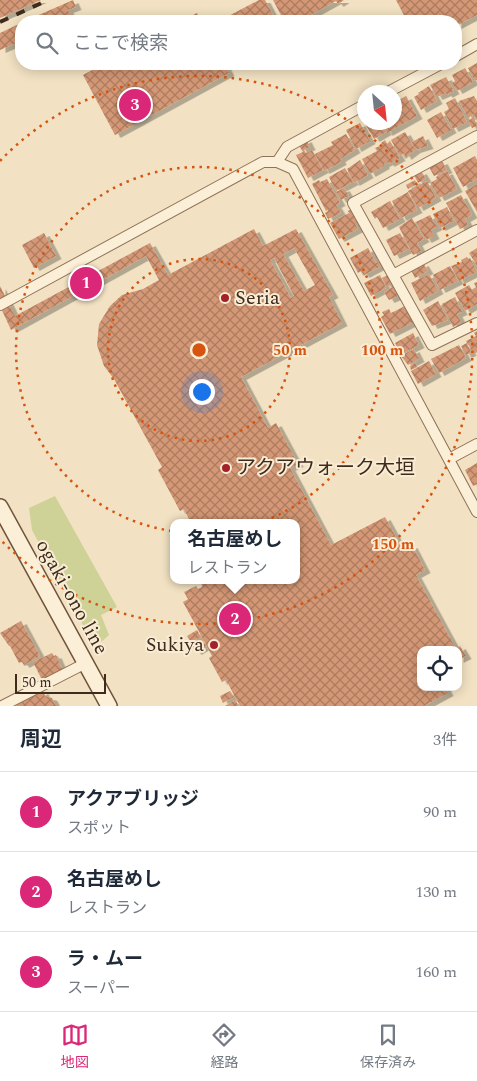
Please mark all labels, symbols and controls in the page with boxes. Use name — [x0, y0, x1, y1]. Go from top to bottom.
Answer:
search box — [15, 15, 462, 70]
icon: search — [33, 29, 61, 57]
text: ここで検索 — [73, 29, 168, 58]
north arrow — [357, 85, 402, 130]
pin: 3 — [119, 86, 151, 124]
pin: 1 — [70, 264, 102, 302]
place label: Seria — [235, 283, 280, 313]
marker: Seria — [219, 292, 231, 304]
text: 50 m — [273, 339, 308, 362]
text: 100 m — [361, 339, 404, 362]
centre of rings — [190, 341, 208, 359]
your location — [189, 379, 215, 405]
place label: アクアウォーク大垣 — [236, 453, 415, 483]
marker: アクアウォーク大垣 — [220, 462, 232, 474]
popup — [170, 519, 300, 584]
text: 名古屋めし — [187, 525, 283, 554]
text: 150 m — [372, 533, 415, 556]
street label: ogaki-ono line — [28, 534, 116, 660]
text: レストラン — [187, 556, 268, 580]
pin: 2 — [219, 600, 251, 638]
place label: Sukiya — [146, 630, 204, 660]
marker: Sukiya — [208, 639, 220, 651]
map controls — [417, 646, 462, 691]
button: locate — [417, 646, 462, 691]
scale bar — [15, 671, 106, 694]
text: 50 m — [22, 672, 52, 693]
text: 周辺 — [20, 724, 62, 756]
text: 3件 — [433, 728, 457, 752]
text: アクアブリッジ — [67, 785, 199, 814]
text: 1 — [32, 800, 40, 824]
text: 90 m — [423, 800, 457, 824]
text: スポット — [67, 816, 131, 840]
text: 名古屋めし — [67, 865, 162, 894]
text: 2 — [32, 880, 40, 904]
text: 130 m — [415, 880, 457, 904]
text: レストラン — [67, 896, 147, 920]
text: ラ・ムー — [67, 945, 143, 974]
text: 3 — [32, 960, 40, 984]
text: 160 m — [415, 960, 457, 984]
text: スーパー — [67, 976, 131, 1000]
tab: 地図 — [61, 1021, 89, 1073]
tab: 経路 — [210, 1021, 238, 1073]
tab: 保存済み — [360, 1021, 416, 1073]

